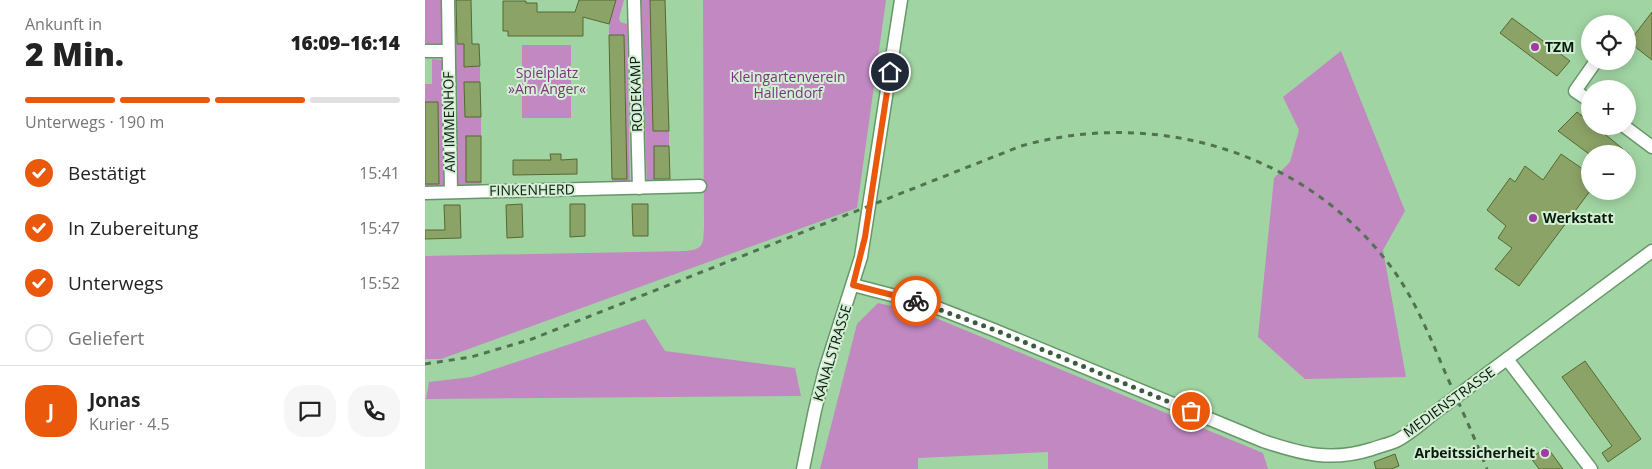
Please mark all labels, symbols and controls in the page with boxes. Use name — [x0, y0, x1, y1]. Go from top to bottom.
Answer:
text: Ankunft in — [25, 13, 102, 35]
map controls — [1581, 15, 1636, 200]
button: locate — [1581, 15, 1636, 70]
text: 16:09–16:14 — [290, 30, 400, 56]
text: 2 Min. — [25, 32, 124, 75]
place label: TZM — [1545, 37, 1574, 56]
marker: TZM — [1529, 41, 1541, 53]
pin — [869, 51, 911, 93]
street label: RODEKAMP — [625, 56, 646, 132]
icon: home — [876, 58, 904, 86]
park label: Spielplatz »Am Anger« — [508, 63, 586, 98]
park label: Kleingartenverein Hallendorf — [730, 67, 846, 102]
street label: AM IMMENHOF — [438, 71, 459, 173]
button: + — [1581, 80, 1636, 135]
text: Unterwegs · 190 m — [25, 111, 164, 133]
button: − — [1581, 145, 1636, 200]
icon: check — [25, 159, 53, 187]
text: Bestätigt — [68, 160, 146, 186]
text: 15:41 — [359, 162, 400, 184]
street label: FINKENHERD — [489, 179, 575, 200]
place label: Werkstatt — [1543, 208, 1614, 227]
marker: Werkstatt — [1527, 212, 1539, 224]
icon: check — [25, 214, 53, 242]
text: In Zubereitung — [68, 215, 198, 241]
text: 15:47 — [359, 217, 400, 239]
icon: check — [25, 269, 53, 297]
text: Unterwegs — [68, 270, 163, 296]
text: 15:52 — [359, 272, 400, 294]
courier — [891, 276, 941, 326]
icon: bike — [902, 287, 930, 315]
street label: KANALSTRASSE — [808, 302, 855, 404]
text: Geliefert — [68, 325, 144, 351]
street label: MEDIENSTRASSE — [1399, 362, 1498, 441]
button: chat — [284, 385, 336, 437]
button: phone — [348, 385, 400, 437]
text: Jonas — [89, 387, 140, 413]
pin — [1170, 390, 1212, 432]
icon: bag — [1177, 397, 1205, 425]
text: J — [48, 398, 54, 424]
text: Kurier · 4.5 — [89, 413, 170, 435]
place label: Arbeitssicherheit — [1414, 443, 1535, 462]
marker: Arbeitssicherheit — [1539, 447, 1551, 459]

